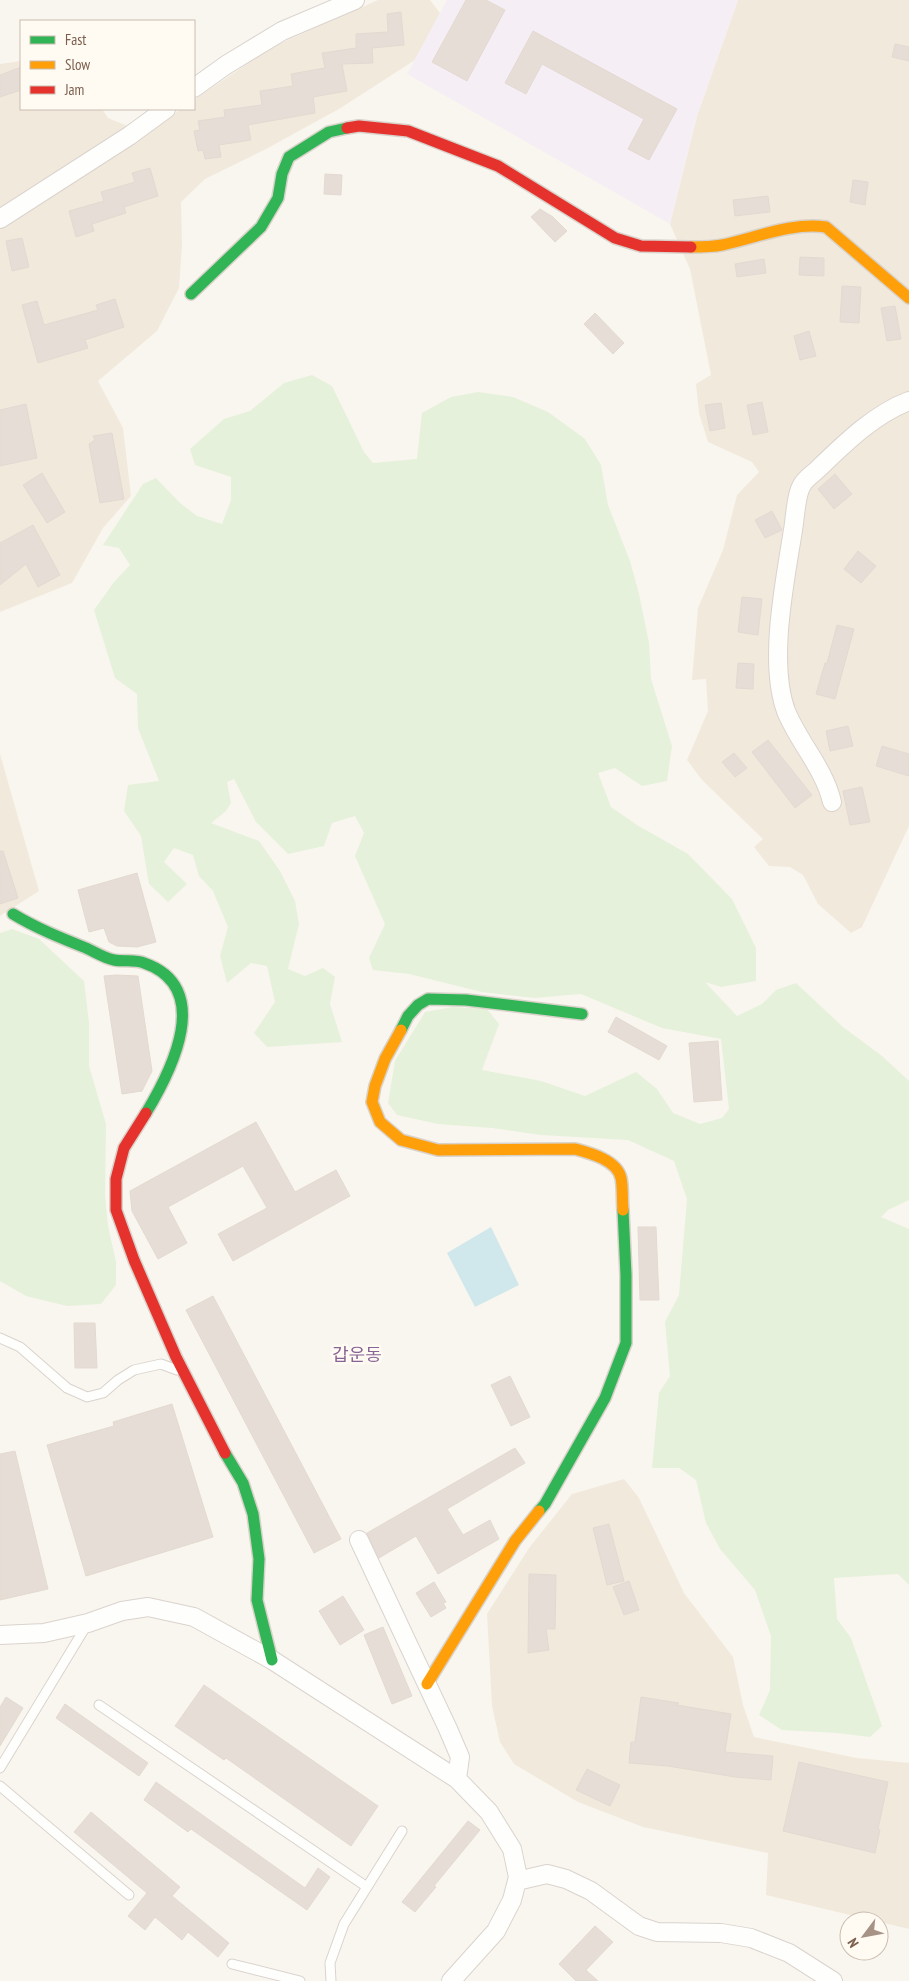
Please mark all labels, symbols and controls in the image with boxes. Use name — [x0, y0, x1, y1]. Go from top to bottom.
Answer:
legend — [20, 20, 195, 110]
text: Fast — [65, 30, 86, 49]
text: Slow — [65, 55, 90, 74]
text: Jam — [64, 80, 84, 99]
district label: 갑운동 — [332, 1343, 382, 1366]
north arrow — [839, 1911, 889, 1961]
text: N — [843, 1935, 863, 1951]

